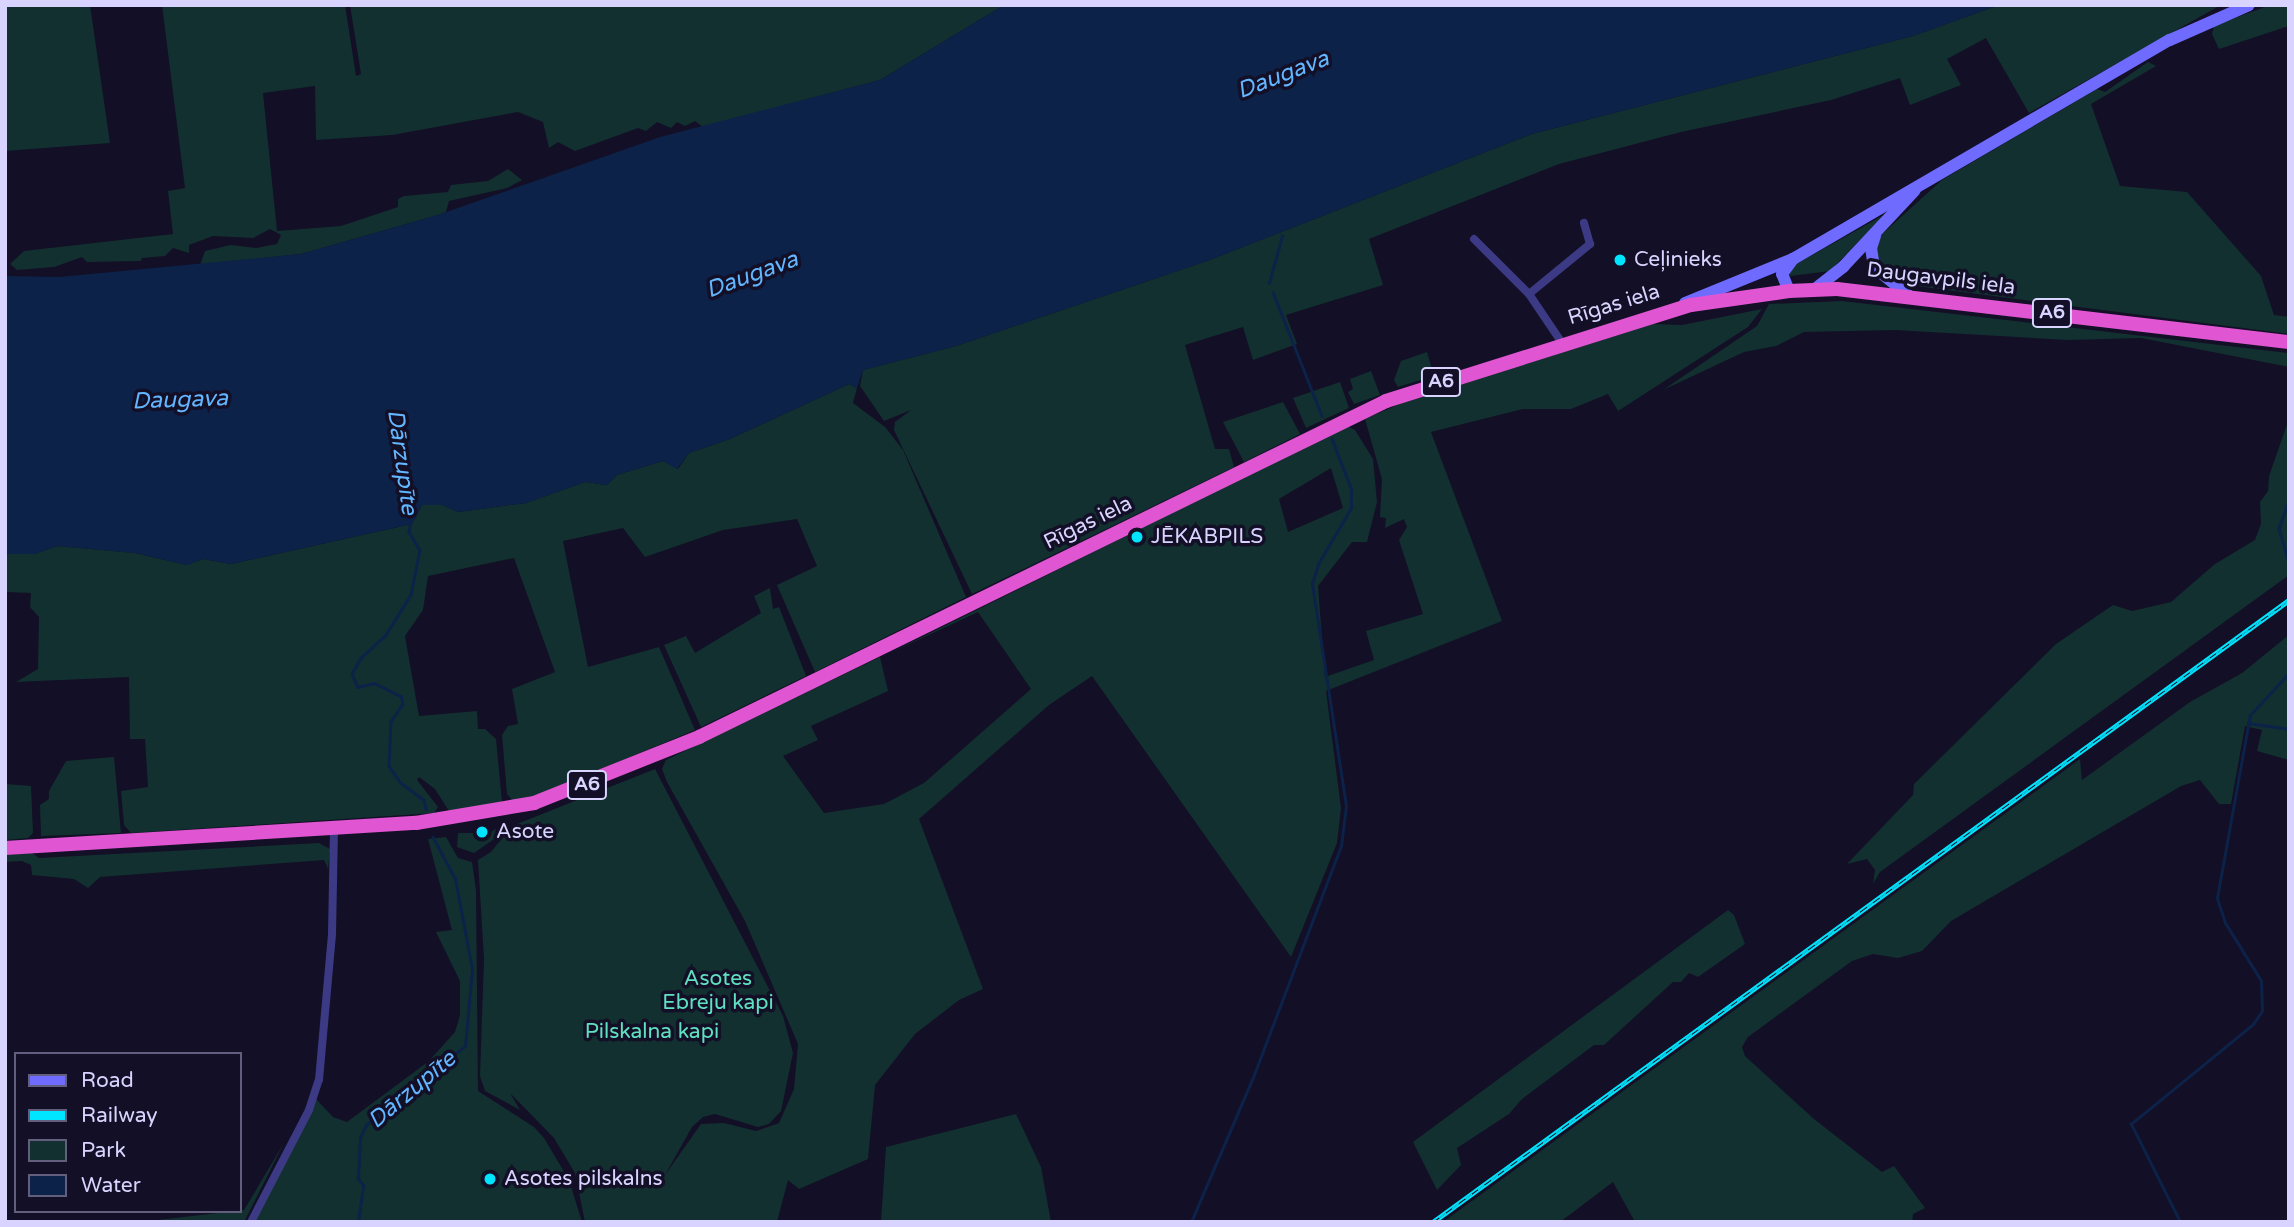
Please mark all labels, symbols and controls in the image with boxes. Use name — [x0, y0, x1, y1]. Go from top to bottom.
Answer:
water label: Daugava — [1233, 45, 1333, 105]
water label: Daugava — [702, 246, 802, 304]
place label: Ceļinieks — [1634, 247, 1722, 273]
marker: Ceļinieks — [1612, 252, 1628, 268]
street label: Daugavpils iela — [1865, 257, 2017, 301]
street label: Rīgas iela — [1565, 279, 1663, 331]
road number: A6 — [2031, 298, 2073, 328]
road number: A6 — [1420, 366, 1462, 398]
water label: Daugava — [132, 385, 228, 415]
water label: Dārzupīte — [381, 408, 423, 516]
street label: Rīgas iela — [1040, 491, 1136, 555]
place label: JĒKABPILS — [1151, 524, 1263, 550]
marker: JĒKABPILS — [1129, 529, 1145, 545]
road number: A6 — [566, 770, 608, 800]
place label: Asote — [496, 819, 554, 845]
marker: Asote — [474, 824, 490, 840]
park label: Asotes Ebreju kapi — [662, 966, 774, 1016]
park label: Pilskalna kapi — [585, 1019, 719, 1045]
water label: Dārzupīte — [362, 1045, 462, 1135]
legend — [14, 1052, 242, 1213]
text: Road — [81, 1068, 134, 1093]
text: Railway — [81, 1103, 158, 1128]
text: Park — [81, 1138, 126, 1163]
place label: Asotes pilskalns — [504, 1166, 663, 1192]
marker: Asotes pilskalns — [482, 1171, 498, 1187]
text: Water — [81, 1173, 141, 1198]

